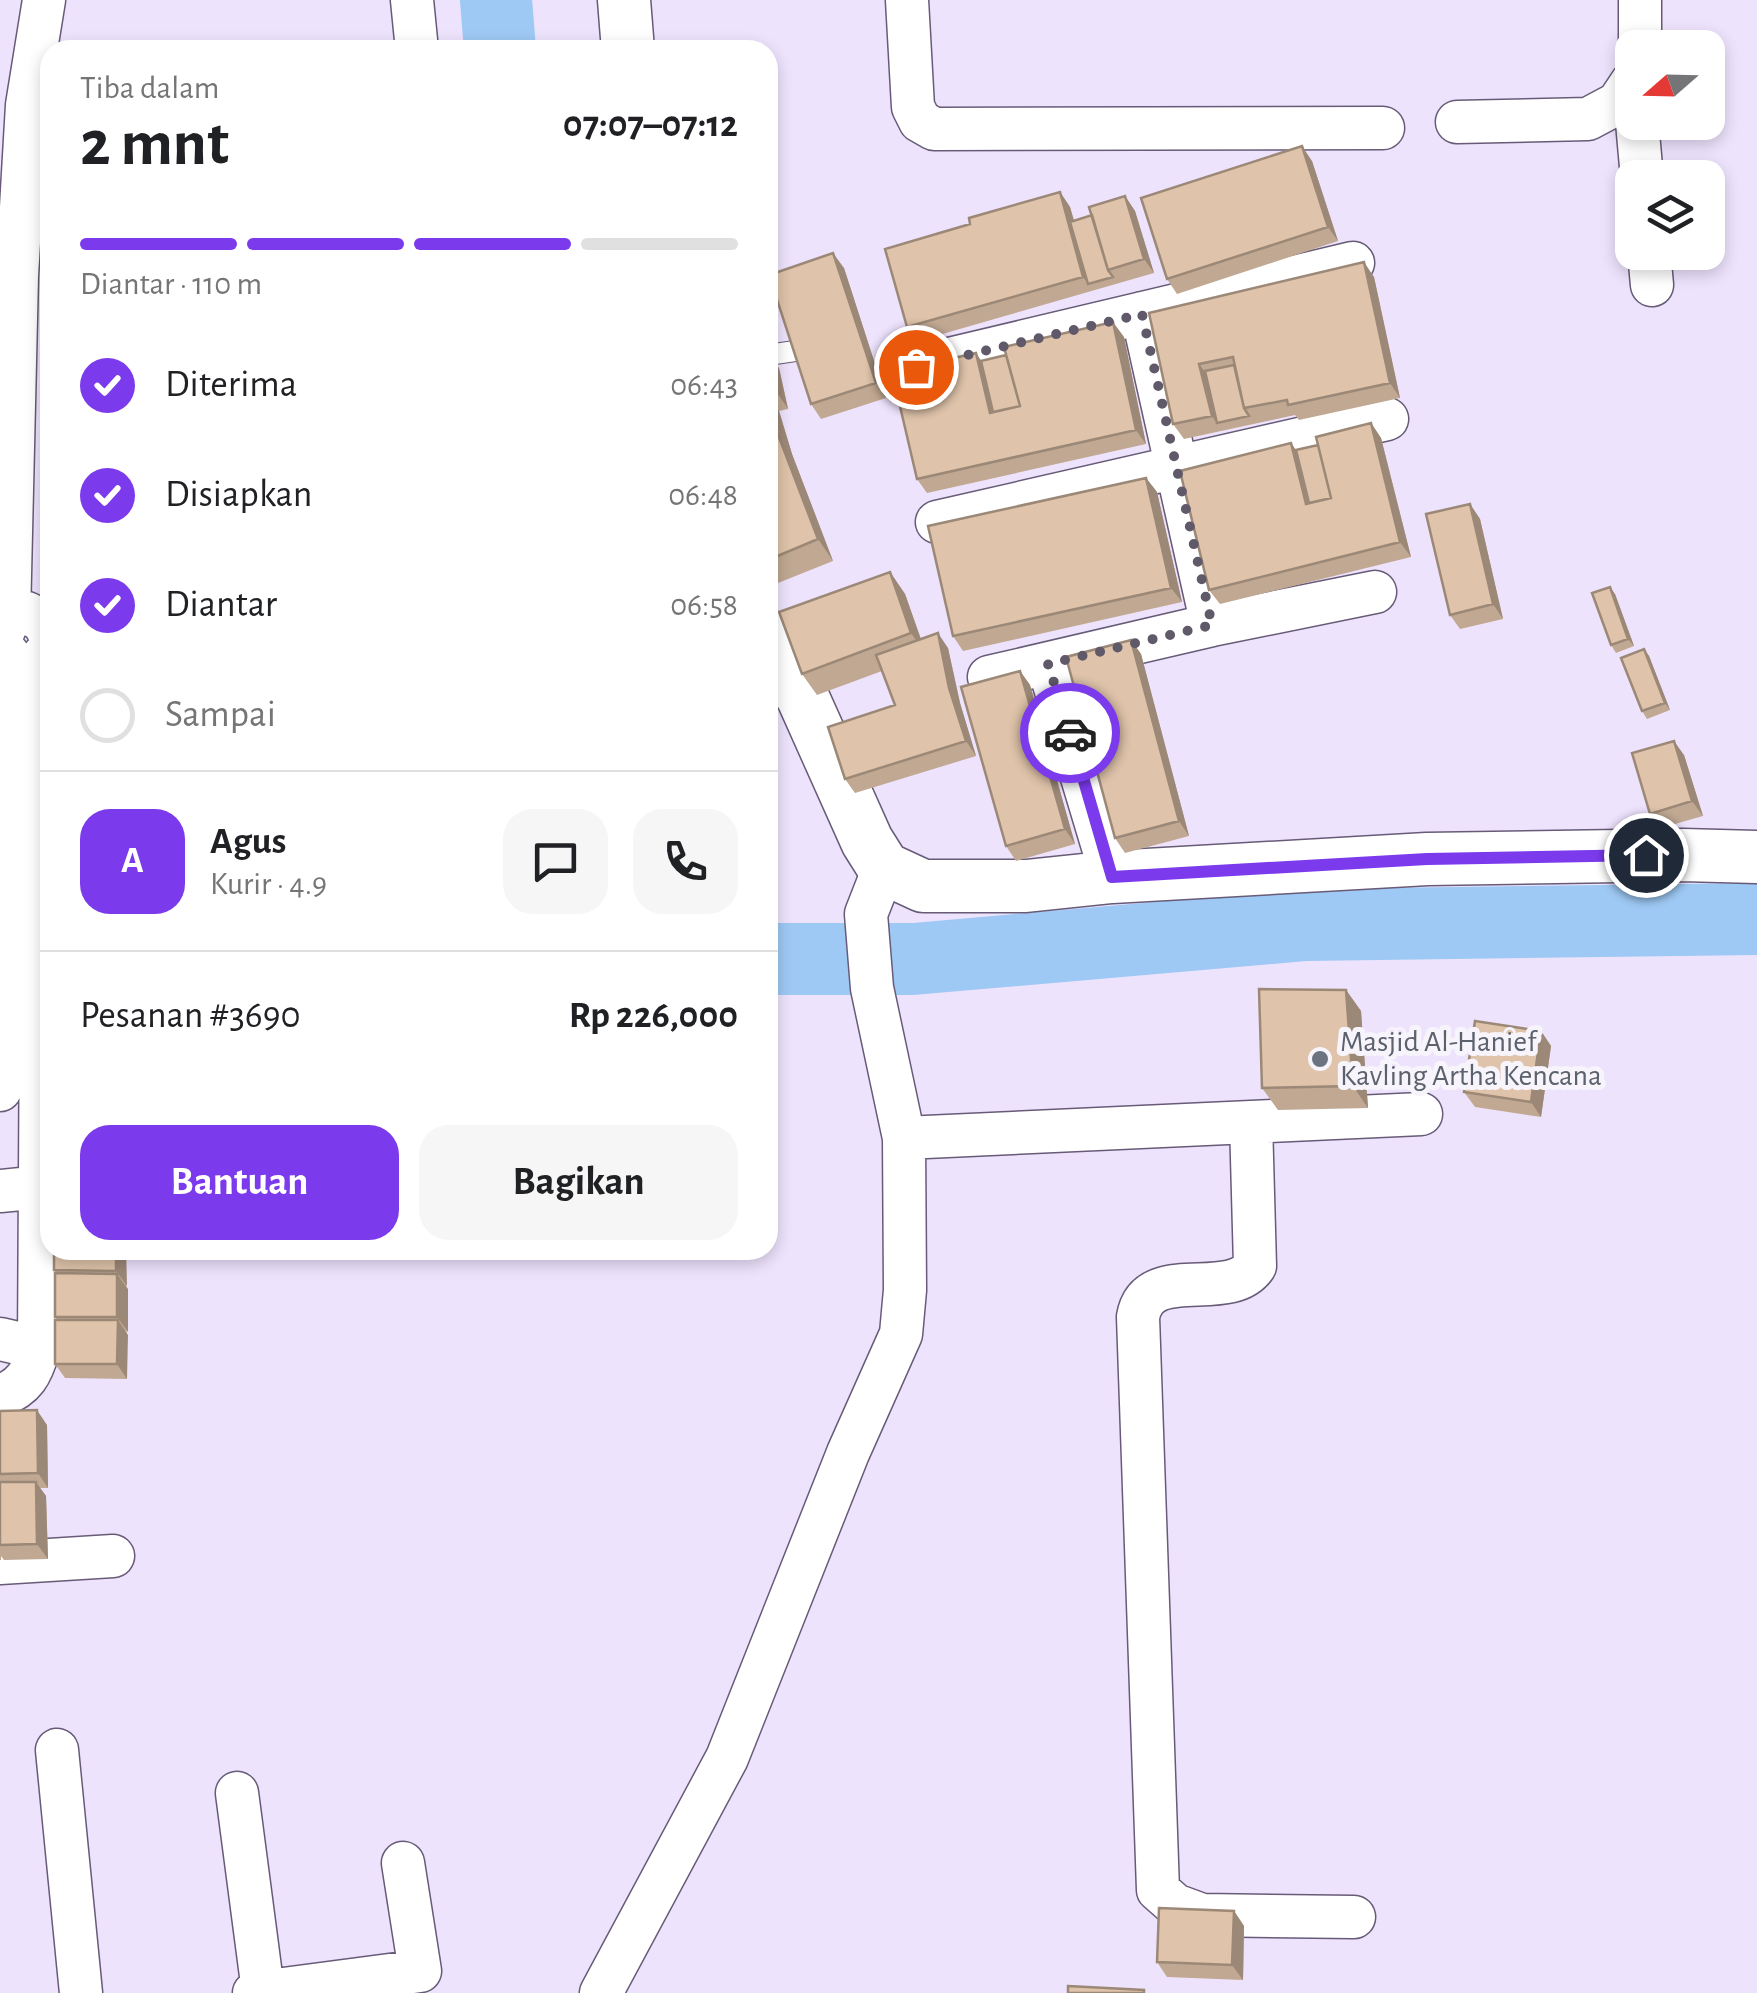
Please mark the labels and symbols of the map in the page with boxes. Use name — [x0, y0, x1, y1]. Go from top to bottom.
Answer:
north arrow — [1615, 30, 1725, 140]
pin — [874, 325, 959, 410]
courier — [1020, 683, 1120, 783]
pin — [1604, 813, 1689, 898]
place label: Masjid Al-Hanief Kavling Artha Kencana — [1340, 1027, 1602, 1091]
marker: Masjid Al-Hanief Kavling Artha Kencana — [1309, 1048, 1331, 1070]

